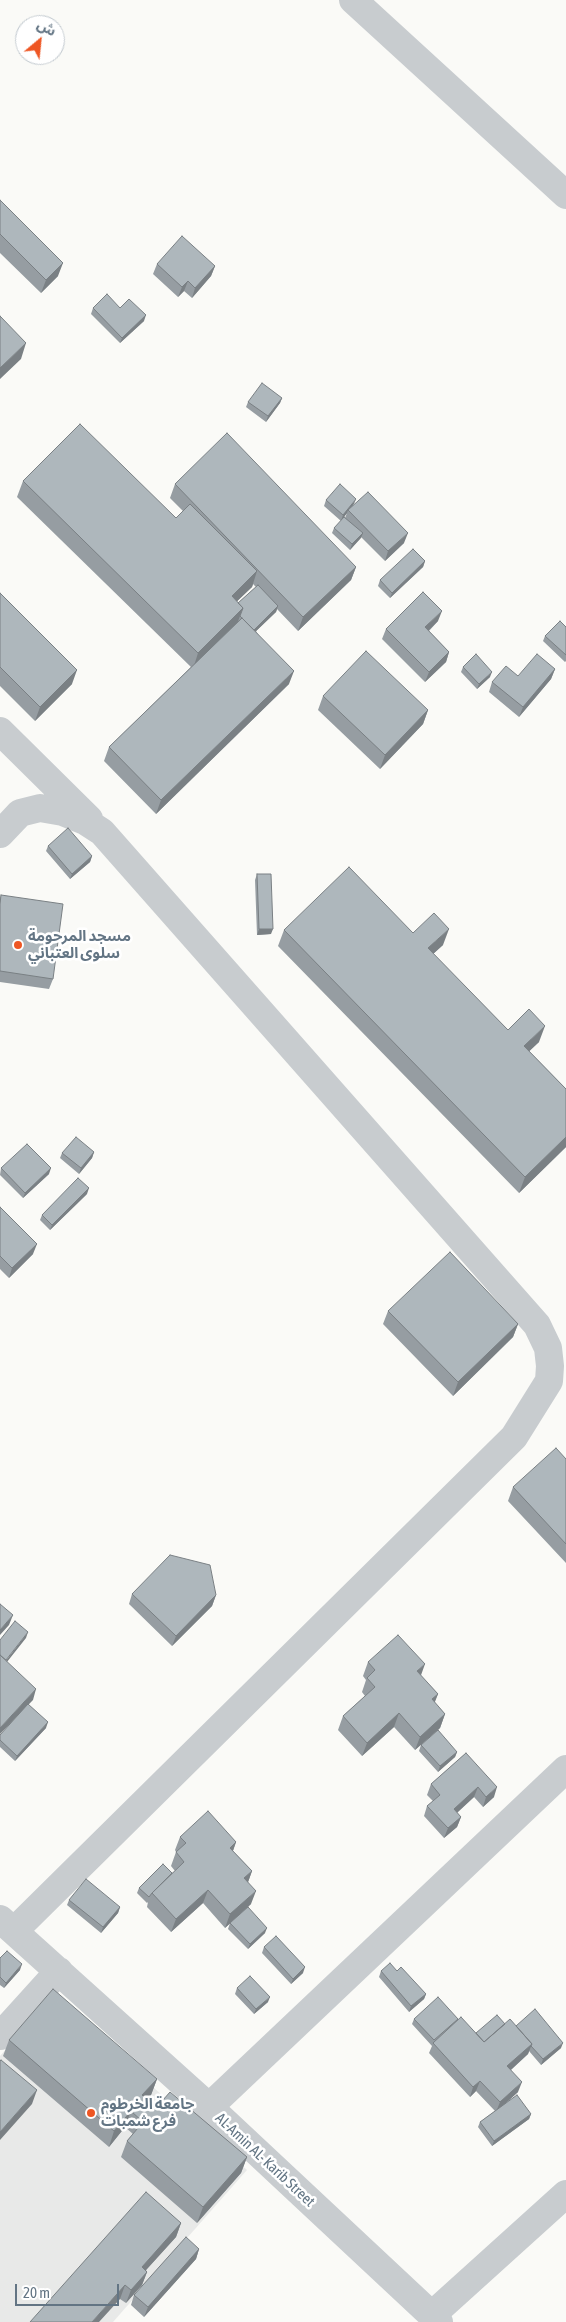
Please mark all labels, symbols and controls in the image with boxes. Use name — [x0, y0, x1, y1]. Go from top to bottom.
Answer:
north arrow — [15, 15, 65, 65]
text: ش — [34, 16, 59, 39]
place label: مسجد المرحومة سلوى العتباني — [28, 927, 131, 962]
marker: مسجد المرحومة سلوى العتباني — [12, 939, 24, 951]
place label: جامعة الخرطوم فرع شمبات — [101, 2095, 194, 2130]
marker: جامعة الخرطوم فرع شمبات — [85, 2107, 97, 2119]
street label: AL-Amin AL- Karib Street — [212, 2109, 318, 2211]
scale bar — [18, 2274, 121, 2306]
text: 20 m — [23, 2284, 50, 2301]

